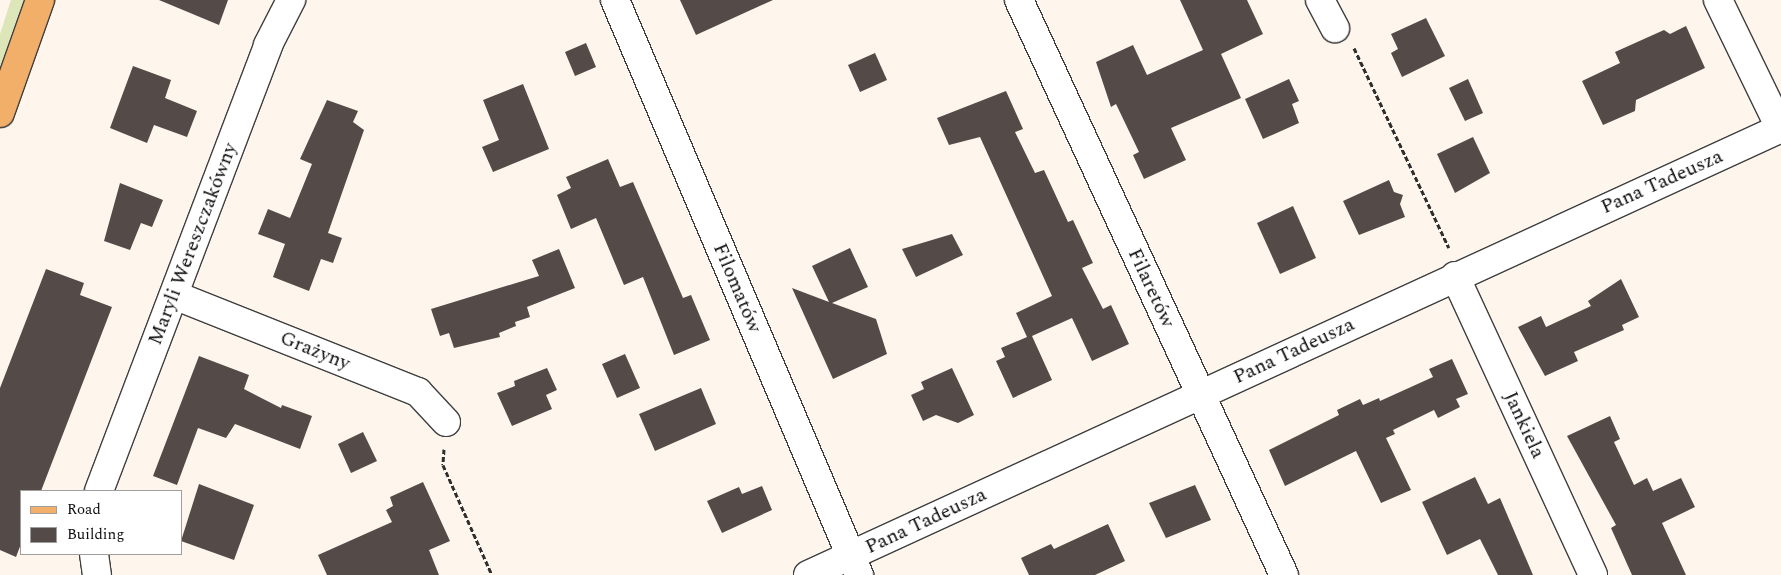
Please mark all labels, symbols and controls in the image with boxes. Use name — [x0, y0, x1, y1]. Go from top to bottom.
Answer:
street label: Maryli Wereszczakówny — [143, 140, 243, 348]
street label: Pana Tadeusza — [1597, 144, 1727, 220]
street label: Filomatów — [707, 240, 767, 336]
street label: Filaretów — [1122, 245, 1180, 331]
street label: Pana Tadeusza — [1230, 312, 1358, 390]
street label: Grażyny — [276, 326, 354, 376]
street label: Jankiela — [1498, 388, 1550, 462]
street label: Pana Tadeusza — [862, 482, 990, 560]
legend — [20, 490, 182, 555]
text: Road — [67, 498, 101, 521]
text: Building — [67, 523, 124, 546]

